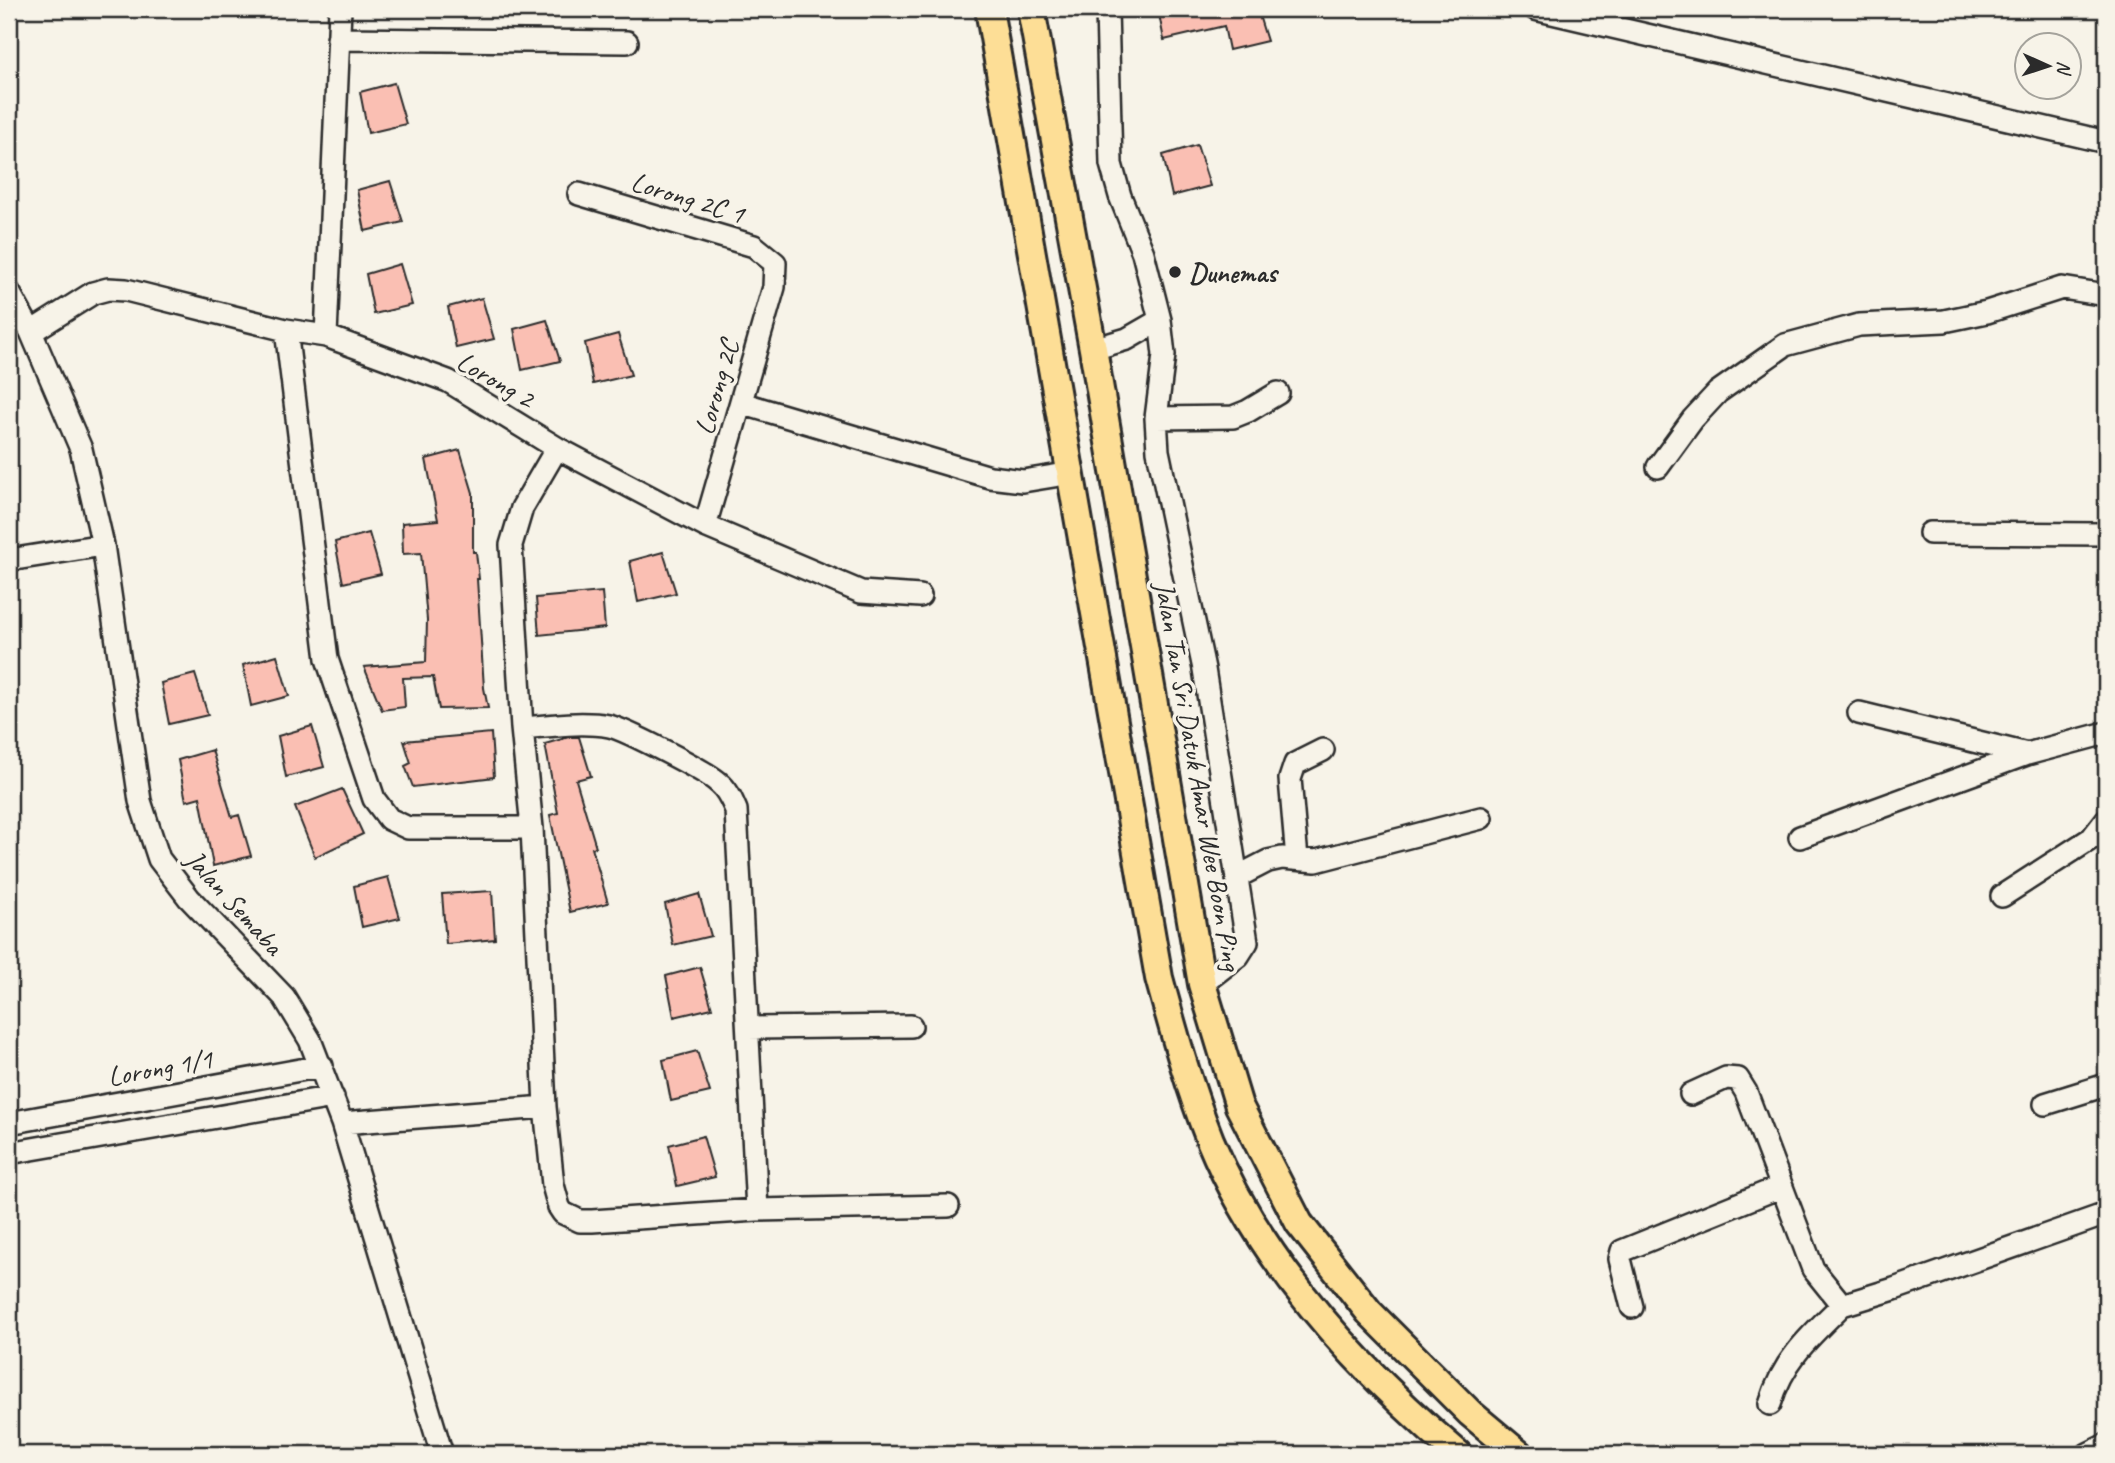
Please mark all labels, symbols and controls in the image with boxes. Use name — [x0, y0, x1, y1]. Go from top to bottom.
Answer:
north arrow — [2014, 32, 2084, 102]
text: N — [2052, 60, 2076, 77]
street label: Lorong 2C 1 — [627, 164, 750, 232]
place label: Dunemas — [1189, 255, 1280, 290]
marker: Dunemas — [1167, 264, 1183, 280]
street label: Lorong 2C — [686, 333, 747, 439]
street label: Lorong 2 — [451, 343, 543, 417]
street label: Jalan Tan Sri Datuk Amar Wee Boon Ping — [1147, 577, 1250, 975]
street label: Jalan Semaba — [177, 841, 292, 964]
street label: Lorong 1/1 — [105, 1041, 216, 1094]

